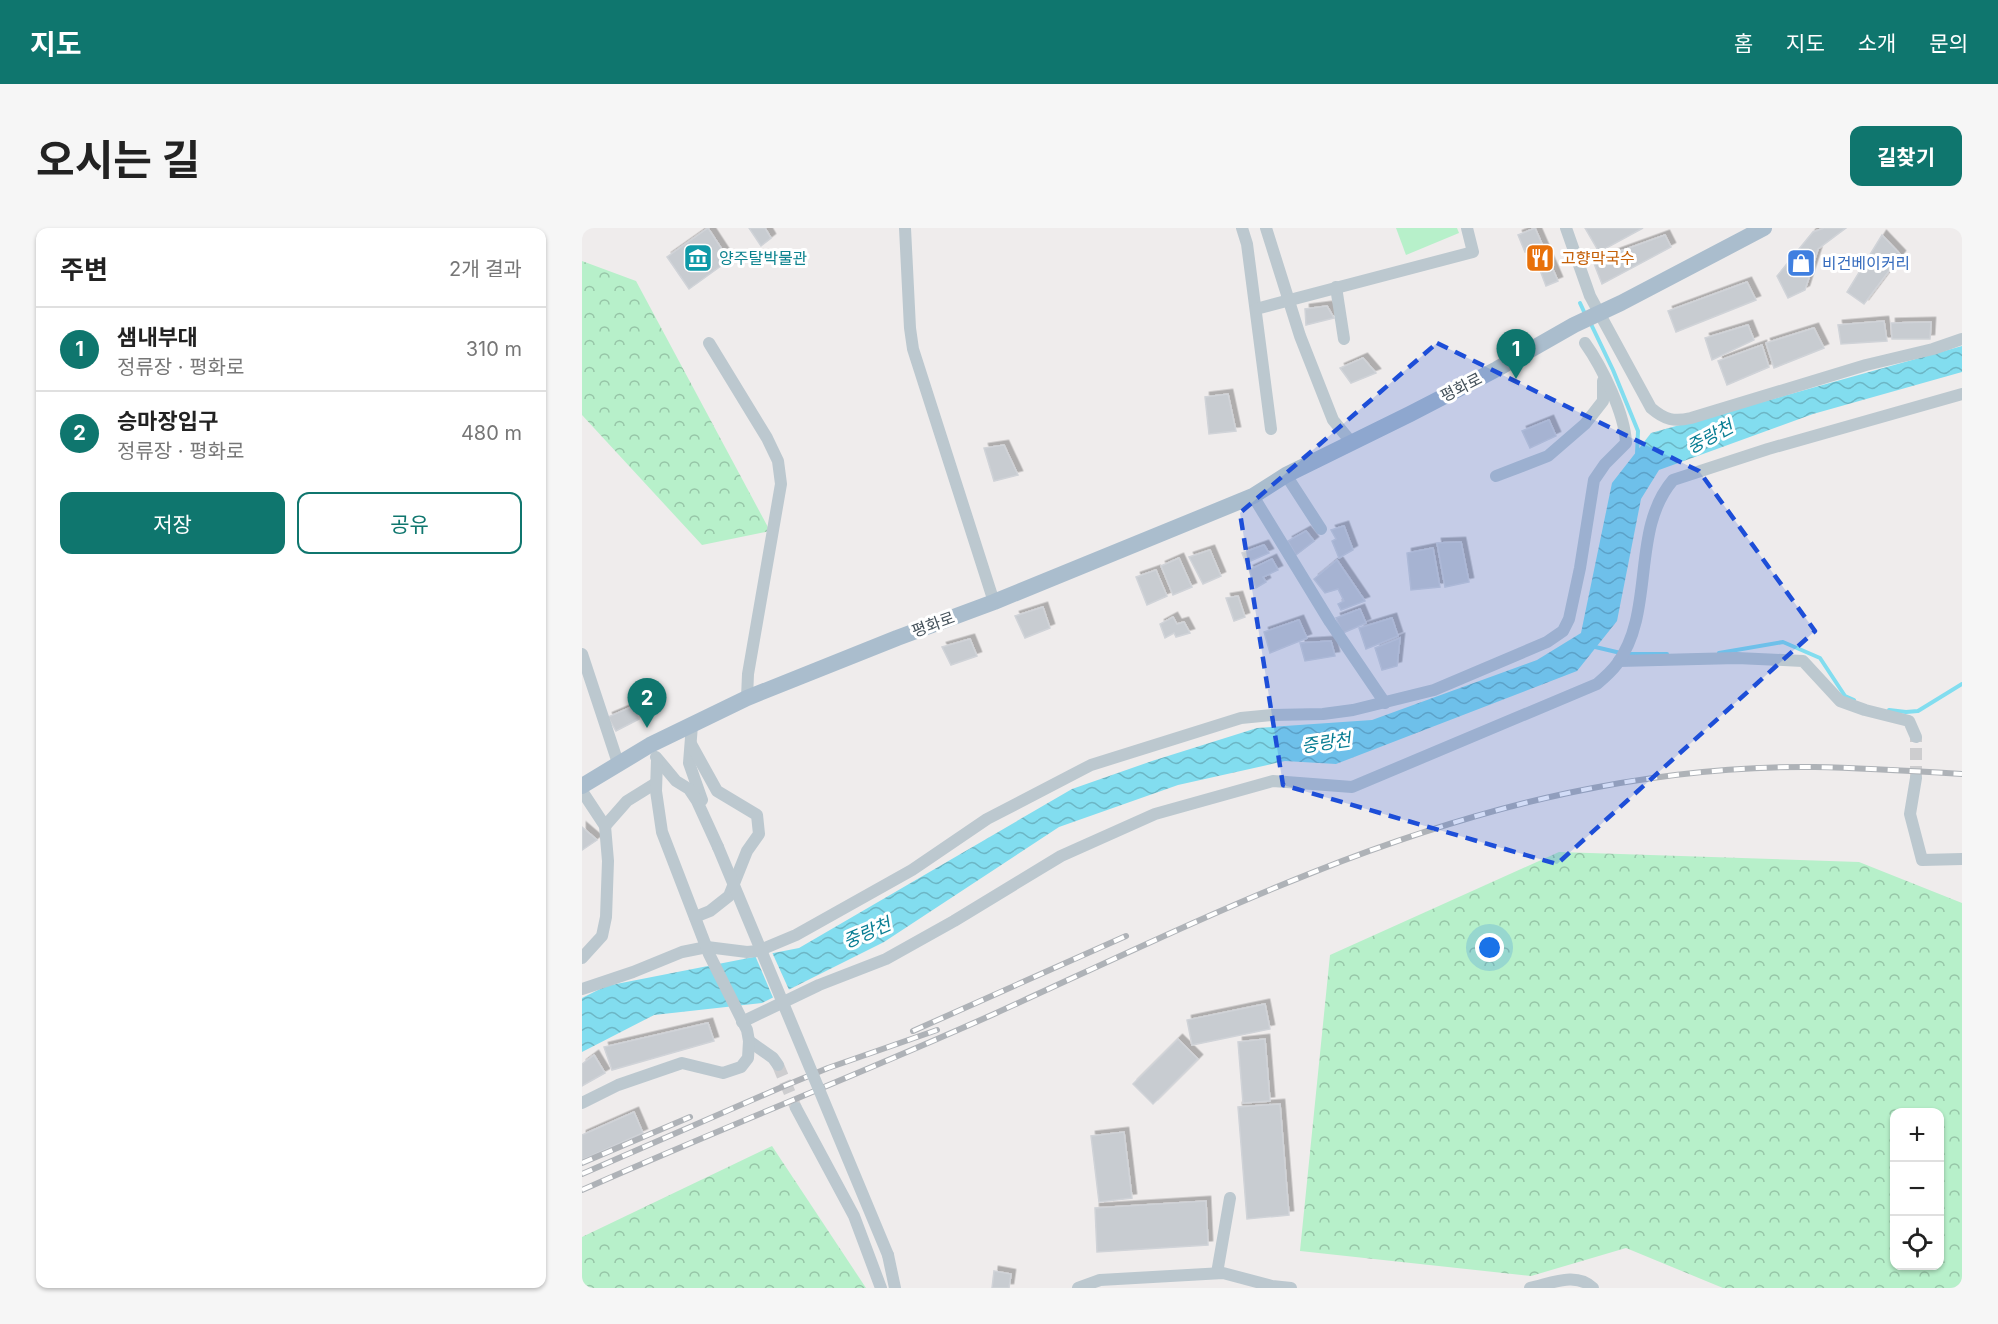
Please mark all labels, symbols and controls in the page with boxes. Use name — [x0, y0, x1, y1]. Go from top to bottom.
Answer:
text: 지도 — [30, 27, 82, 61]
text: 홈 — [1734, 31, 1753, 56]
text: 지도 — [1786, 31, 1825, 56]
text: 소개 — [1858, 31, 1896, 56]
text: 문의 — [1929, 31, 1968, 56]
button: 길찾기 — [1850, 126, 1962, 186]
text: 오시는 길 — [36, 134, 201, 185]
museum icon: 양주탈박물관 — [682, 242, 714, 274]
restaurant icon: 고향막국수 — [1524, 242, 1556, 274]
shop icon: 비건베이커리 — [1785, 247, 1817, 279]
place label: 양주탈박물관 — [719, 248, 808, 268]
place label: 고향막국수 — [1561, 248, 1635, 268]
place label: 비건베이커리 — [1822, 253, 1910, 273]
text: 주변 — [60, 254, 108, 285]
text: 2개 결과 — [449, 257, 522, 281]
text: 샘내부대 — [117, 324, 198, 350]
pin: 1 — [1496, 330, 1536, 379]
text: 1 — [75, 337, 84, 361]
text: 310 m — [466, 337, 522, 361]
text: 정류장 · 평화로 — [117, 355, 244, 379]
street label: 평화로 — [1437, 368, 1485, 406]
text: 승마장입구 — [117, 408, 218, 434]
water label: 중랑천 — [1683, 414, 1739, 457]
text: 2 — [73, 421, 86, 445]
text: 480 m — [461, 421, 522, 445]
text: 정류장 · 평화로 — [117, 439, 244, 463]
button: 저장 — [60, 492, 285, 554]
button: 공유 — [297, 492, 522, 554]
street label: 평화로 — [909, 607, 957, 641]
pin: 2 — [628, 678, 666, 728]
water label: 중랑천 — [1300, 728, 1354, 756]
water label: 중랑천 — [840, 912, 896, 952]
your location — [1475, 933, 1504, 962]
map controls — [1890, 1108, 1944, 1270]
button: + — [1890, 1108, 1944, 1162]
button: − — [1890, 1162, 1944, 1216]
button: locate — [1890, 1216, 1944, 1270]

